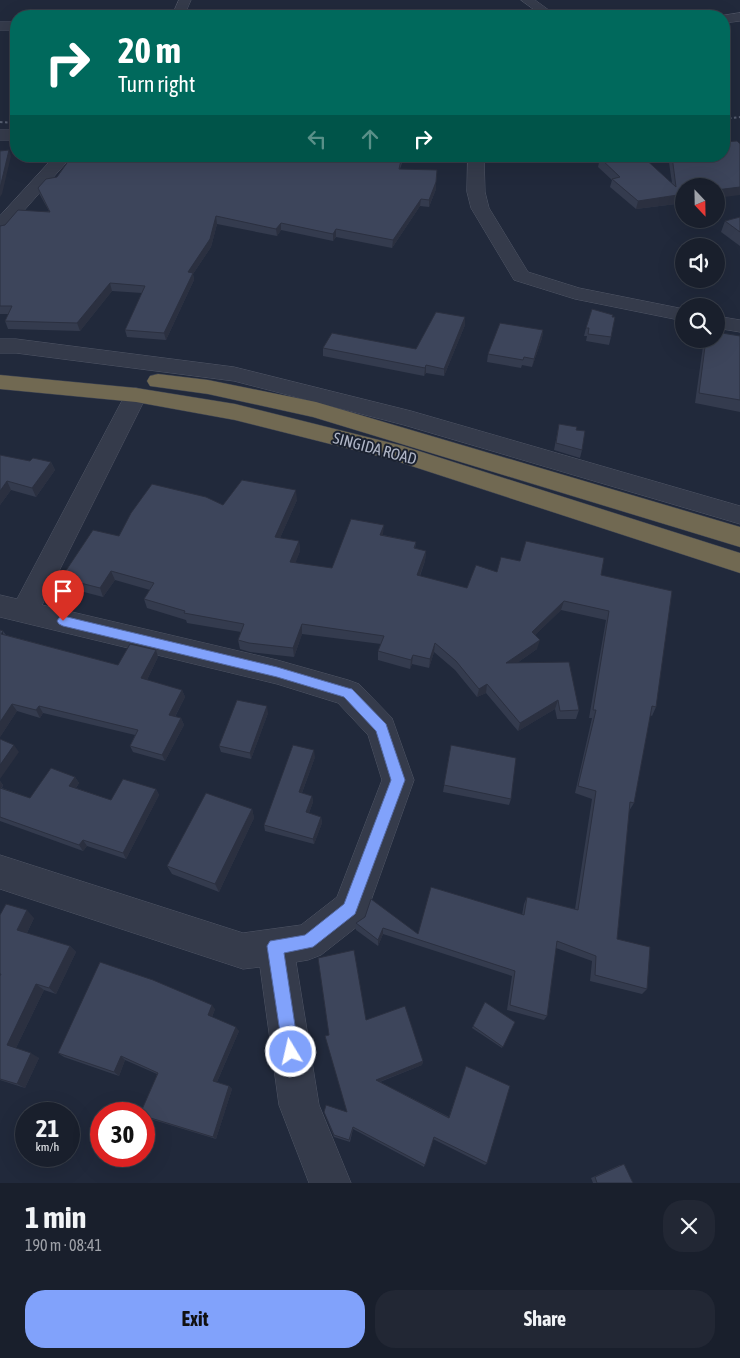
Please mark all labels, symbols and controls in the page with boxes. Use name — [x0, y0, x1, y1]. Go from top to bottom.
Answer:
icon: right — [35, 30, 100, 95]
text: 20 m — [118, 30, 181, 70]
text: Turn right — [118, 71, 195, 97]
icon: left — [303, 125, 331, 153]
icon: ahead — [356, 125, 384, 153]
icon: right — [409, 125, 437, 153]
north arrow — [675, 178, 725, 228]
map controls — [675, 178, 725, 348]
button: sound — [675, 238, 725, 288]
button: search — [675, 298, 725, 348]
street label: SINGIDA ROAD — [331, 428, 419, 468]
pin — [42, 570, 84, 621]
icon: arrive — [49, 577, 77, 605]
position arrow — [264, 1025, 316, 1077]
speed limit sign: 30 — [90, 1102, 155, 1167]
text: 21 — [36, 1114, 59, 1142]
text: km/h — [36, 1140, 59, 1154]
text: 1 min — [25, 1200, 86, 1234]
button: close — [663, 1200, 715, 1252]
text: 190 m · 08:41 — [25, 1236, 102, 1254]
button: Exit — [25, 1290, 365, 1348]
button: Share — [375, 1290, 715, 1348]

